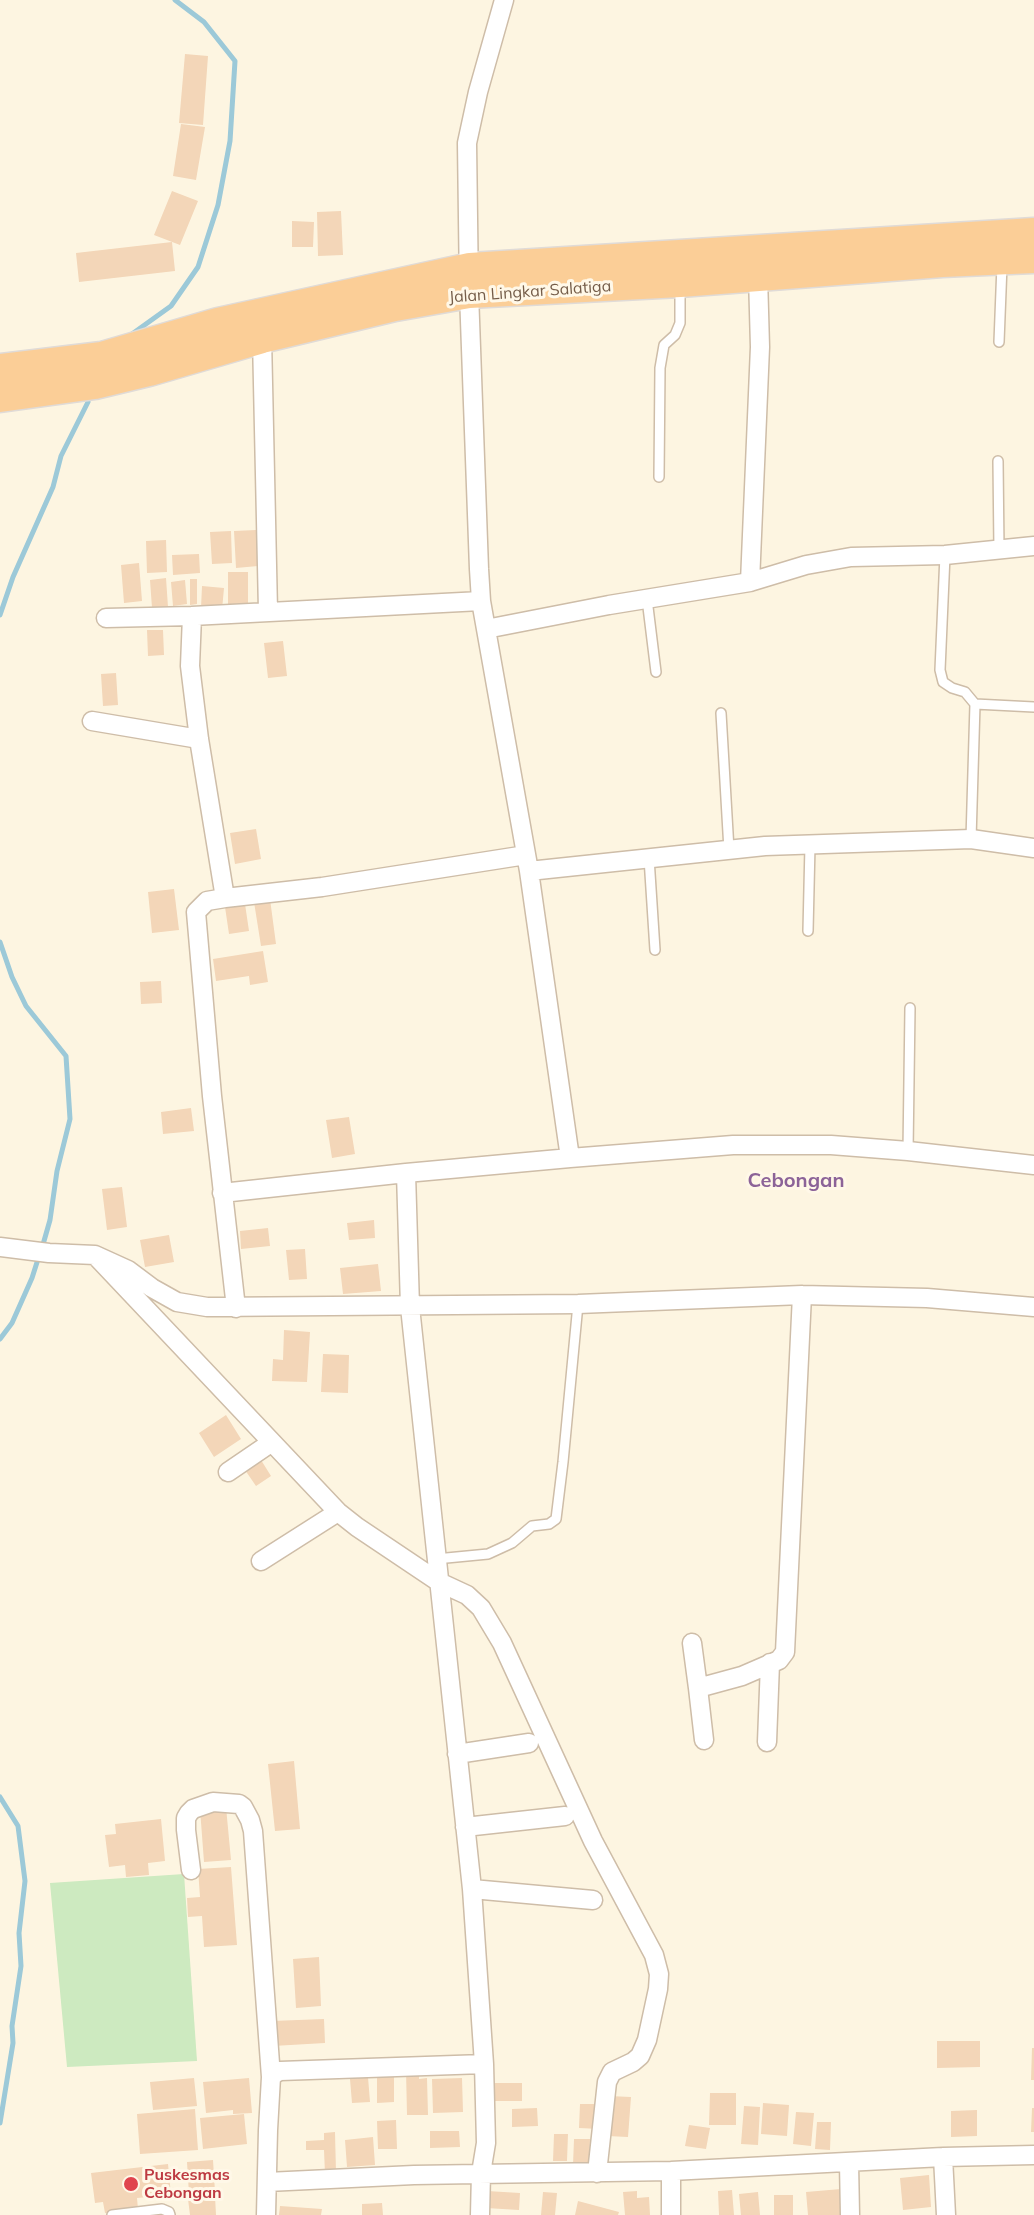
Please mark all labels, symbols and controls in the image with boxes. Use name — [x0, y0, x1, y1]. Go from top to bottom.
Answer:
street label: Jalan Lingkar Salatiga — [448, 277, 612, 307]
district label: Cebongan — [747, 1169, 845, 1193]
place label: Puskesmas Cebongan — [144, 2165, 230, 2203]
marker: Puskesmas Cebongan — [122, 2175, 140, 2193]

